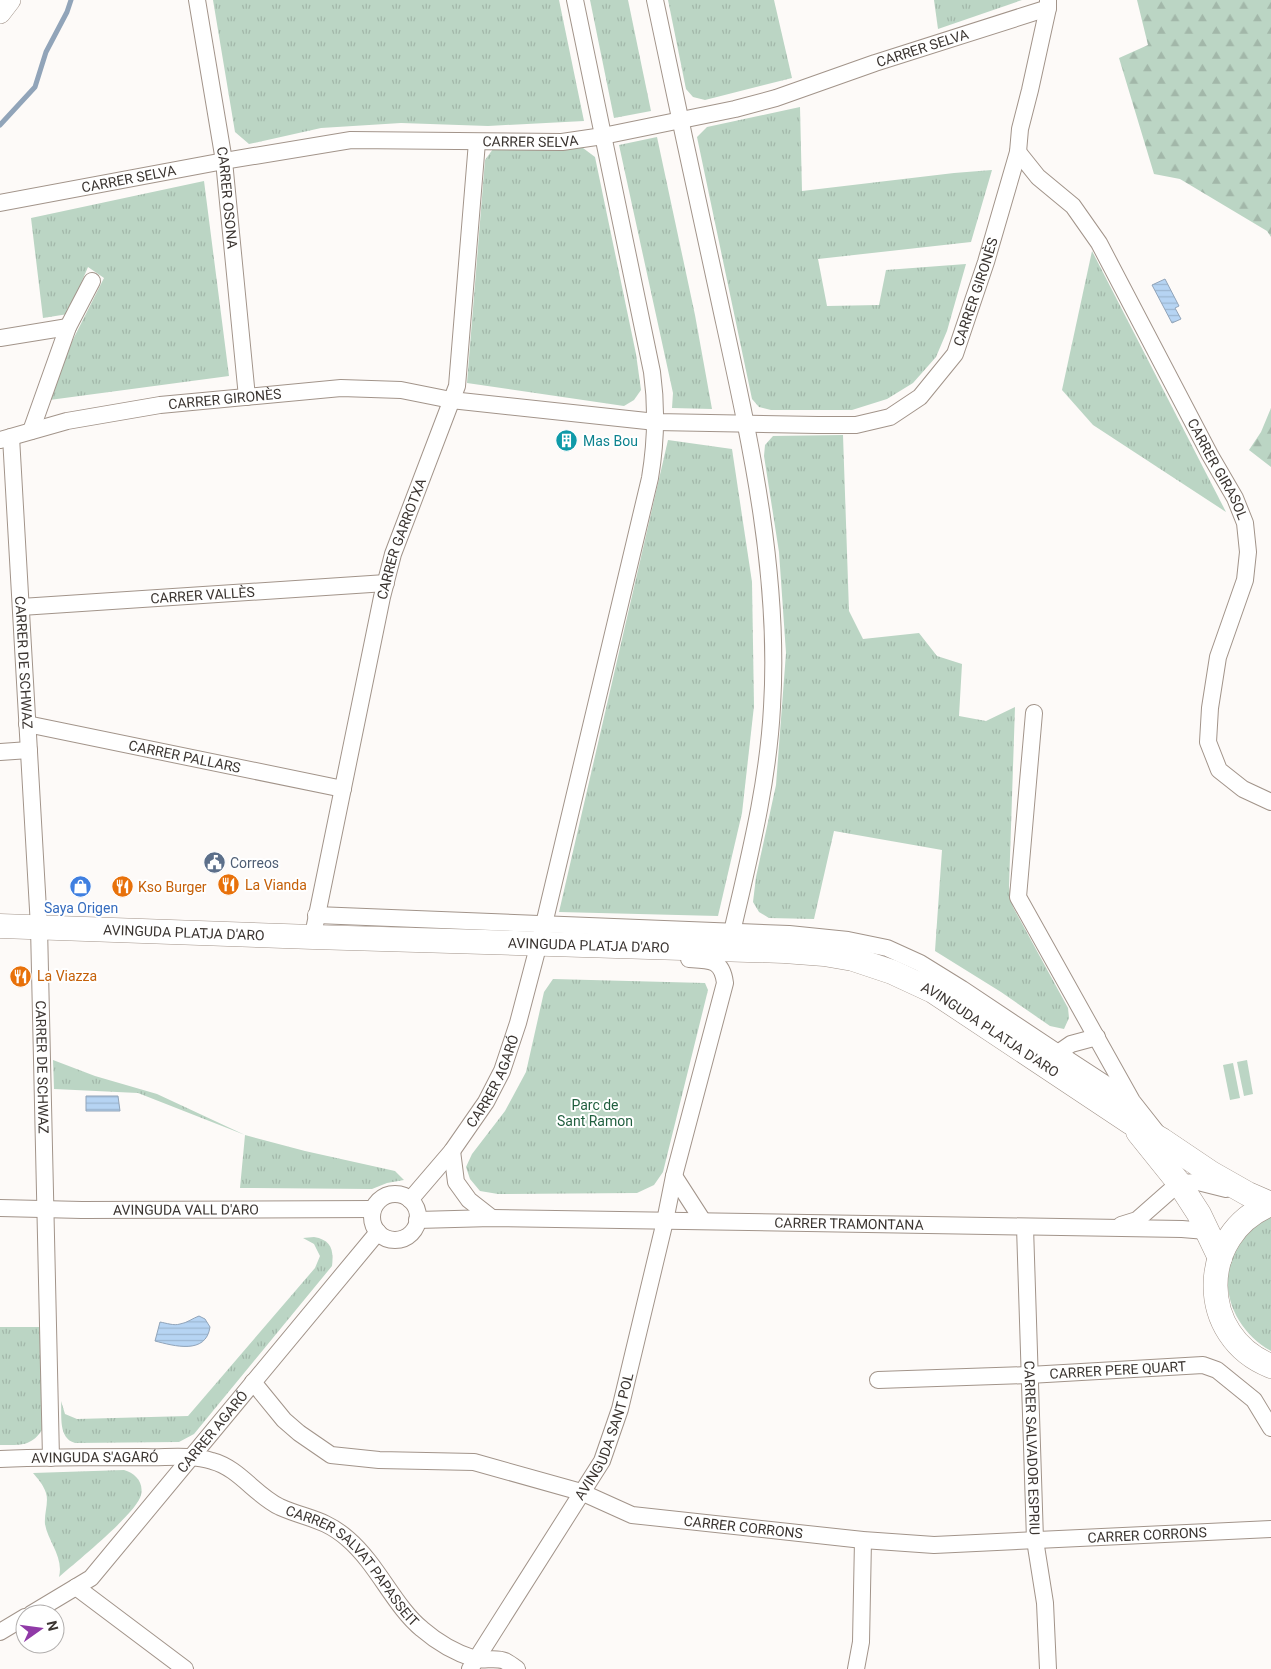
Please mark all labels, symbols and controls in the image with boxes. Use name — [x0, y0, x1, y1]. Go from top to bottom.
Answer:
street label: CARRER SELVA — [874, 26, 970, 70]
street label: CARRER SELVA — [482, 132, 579, 150]
street label: CARRER OSONA — [214, 145, 240, 249]
street label: CARRER SELVA — [80, 162, 177, 196]
street label: CARRER GIRONÈS — [950, 236, 1001, 348]
street label: CARRER GIRONÈS — [167, 385, 282, 412]
street label: CARRER GIRASOL — [1184, 416, 1251, 522]
building icon: Mas Bou — [555, 429, 579, 453]
place label: Mas Bou — [583, 433, 638, 449]
street label: CARRER GARROTXA — [374, 476, 429, 601]
street label: CARRER VALLÈS — [150, 583, 255, 606]
street label: CARRER DE SCHWAZ — [12, 596, 36, 730]
street label: CARRER PALLARS — [127, 737, 242, 776]
public building icon: Correos — [202, 851, 226, 875]
place label: Correos — [230, 855, 279, 871]
restaurant icon: La Vianda — [217, 873, 241, 897]
shop icon: Saya Origen — [69, 874, 93, 898]
restaurant icon: Kso Burger — [110, 875, 134, 899]
place label: La Vianda — [245, 877, 307, 893]
place label: Kso Burger — [138, 879, 207, 895]
place label: Saya Origen — [44, 900, 118, 916]
street label: AVINGUDA PLATJA D'ARO — [103, 922, 265, 943]
street label: AVINGUDA PLATJA D'ARO — [508, 935, 670, 956]
restaurant icon: La Viazza — [9, 964, 33, 988]
place label: La Viazza — [37, 968, 97, 984]
street label: AVINGUDA PLATJA D'ARO — [919, 979, 1062, 1080]
street label: CARRER DE SCHWAZ — [33, 1000, 52, 1134]
street label: CARRER AGARÓ — [463, 1032, 522, 1130]
park label: Parc de Sant Ramon — [557, 1097, 633, 1129]
street label: AVINGUDA VALL D'ARO — [113, 1201, 259, 1218]
street label: CARRER TRAMONTANA — [774, 1215, 924, 1233]
street label: CARRER PERE QUART — [1049, 1358, 1187, 1382]
street label: CARRER SALVADOR ESPRIU — [1021, 1360, 1043, 1535]
street label: AVINGUDA SANT POL — [571, 1371, 636, 1503]
street label: CARRER AGARÓ — [174, 1387, 251, 1476]
street label: AVINGUDA S'AGARÓ — [31, 1448, 159, 1466]
street label: CARRER SALVAT PAPASSEIT — [283, 1502, 423, 1630]
street label: CARRER CORRONS — [683, 1513, 804, 1541]
street label: CARRER CORRONS — [1087, 1524, 1207, 1546]
north arrow — [15, 1604, 65, 1654]
text: N — [44, 1619, 62, 1633]

